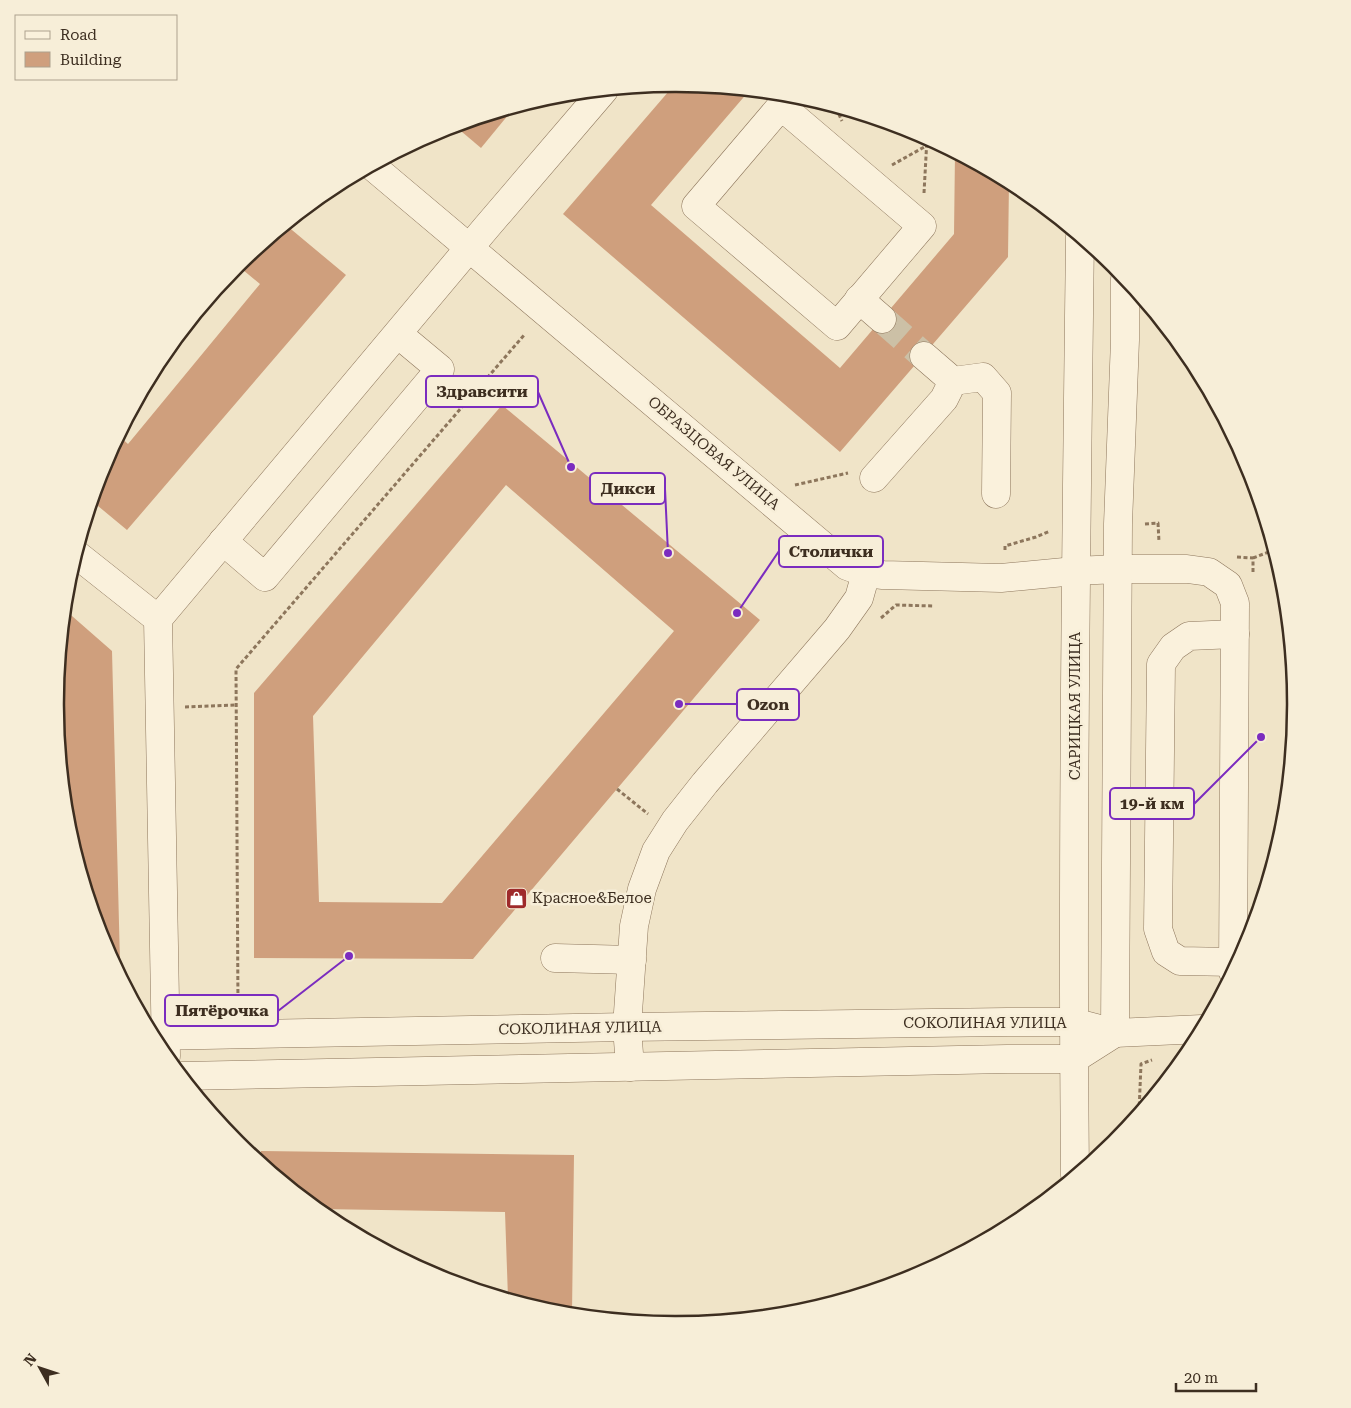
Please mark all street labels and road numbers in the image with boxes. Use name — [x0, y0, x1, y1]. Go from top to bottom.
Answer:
street label: ОБРАЗЦОВАЯ УЛИЦА — [644, 393, 784, 514]
street label: САРИЦКАЯ УЛИЦА — [1066, 631, 1084, 780]
street label: СОКОЛИНАЯ УЛИЦА — [903, 1014, 1067, 1032]
street label: СОКОЛИНАЯ УЛИЦА — [498, 1018, 662, 1038]

